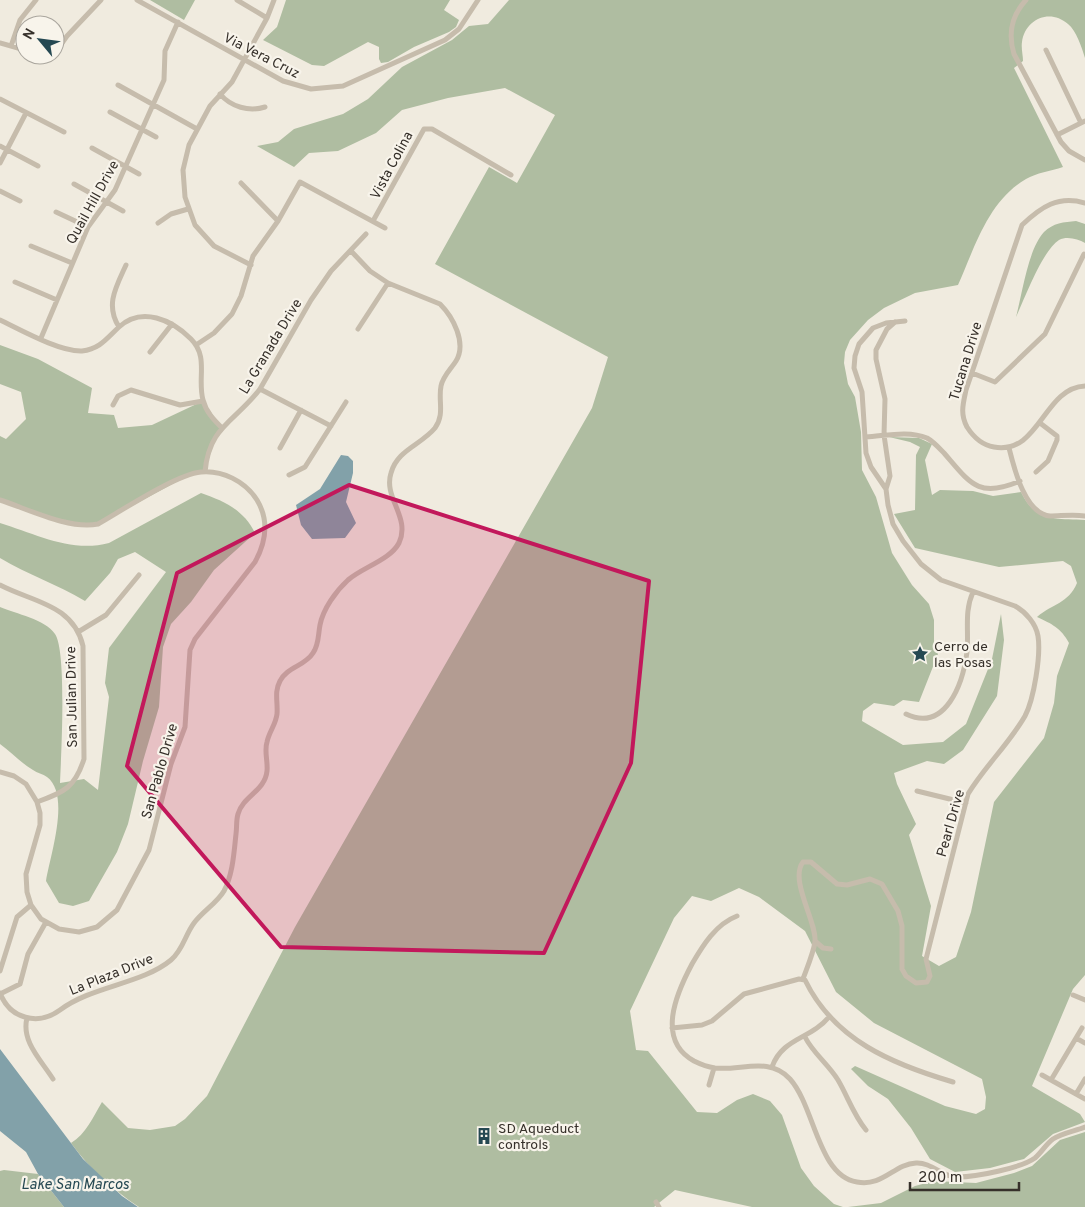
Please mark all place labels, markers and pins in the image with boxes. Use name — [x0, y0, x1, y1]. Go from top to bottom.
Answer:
place label: Cerro de las Posas — [934, 639, 992, 672]
place icon: Cerro de las Posas — [910, 644, 930, 664]
place label: SD Aqueduct controls — [498, 1121, 579, 1154]
building icon: SD Aqueduct controls — [474, 1126, 494, 1146]

